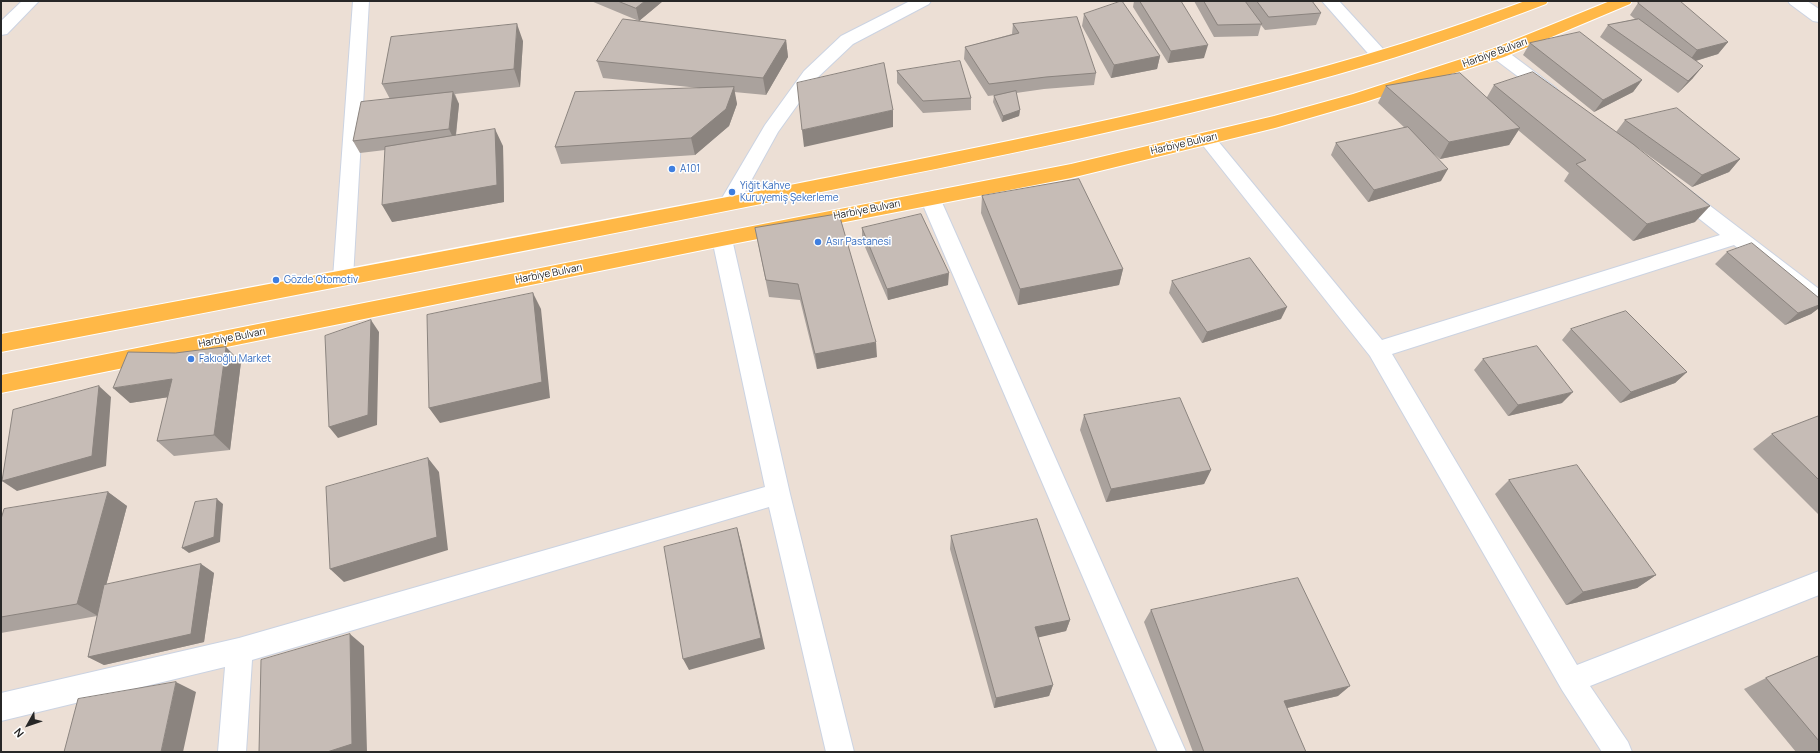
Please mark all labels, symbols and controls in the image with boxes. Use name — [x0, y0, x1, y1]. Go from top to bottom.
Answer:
street label: Harbiye Bulvarı — [1461, 36, 1529, 70]
street label: Harbiye Bulvarı — [1150, 131, 1218, 157]
place label: A101 — [680, 163, 700, 175]
marker: A101 — [667, 164, 677, 174]
place label: Yiğit Kahve Kuruyemiş Şekerleme — [740, 180, 839, 204]
marker: Yiğit Kahve Kuruyemiş Şekerleme — [727, 187, 737, 197]
street label: Harbiye Bulvarı — [833, 198, 901, 222]
place label: Asır Pastanesi — [826, 236, 891, 248]
marker: Asır Pastanesi — [813, 237, 823, 247]
street label: Harbiye Bulvarı — [515, 262, 583, 286]
place label: Gözde Otomotiv — [284, 274, 358, 286]
marker: Gözde Otomotiv — [271, 275, 281, 285]
street label: Harbiye Bulvarı — [198, 326, 266, 350]
place label: Fakıoğlu Market — [199, 353, 271, 365]
marker: Fakıoğlu Market — [186, 354, 196, 364]
north arrow — [8, 705, 48, 745]
text: N — [10, 725, 27, 741]

